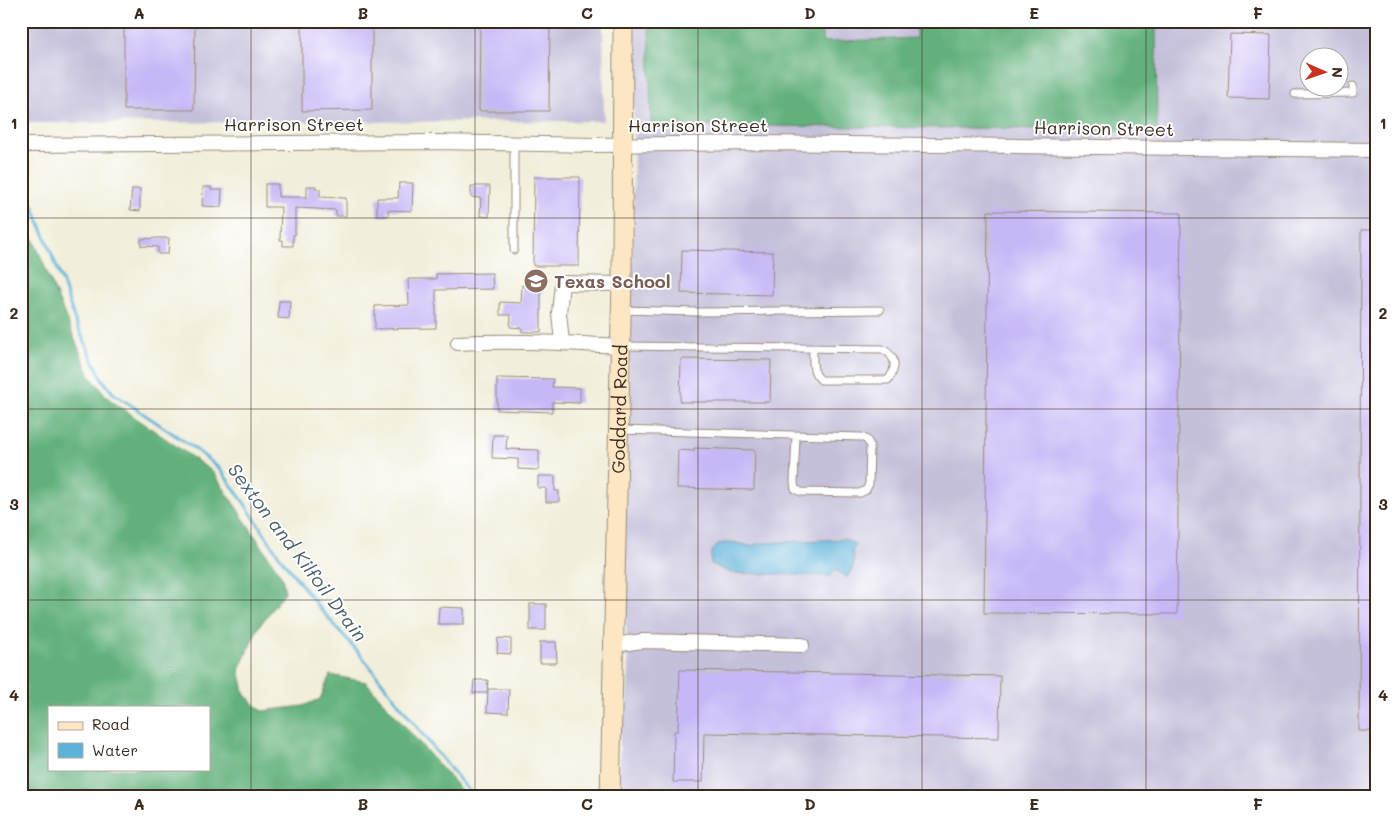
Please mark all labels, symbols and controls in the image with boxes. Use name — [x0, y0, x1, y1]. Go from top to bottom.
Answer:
text: A — [133, 2, 145, 23]
text: B — [358, 2, 368, 23]
text: C — [581, 2, 593, 23]
text: D — [804, 2, 816, 23]
text: E — [1029, 2, 1039, 23]
text: F — [1253, 2, 1263, 23]
north arrow — [1300, 48, 1350, 98]
text: N — [1328, 67, 1347, 78]
text: 1 — [10, 112, 18, 133]
street label: Harrison Street — [224, 112, 364, 136]
text: 1 — [1379, 112, 1387, 133]
street label: Harrison Street — [628, 113, 768, 137]
street label: Harrison Street — [1034, 115, 1174, 141]
school or university icon: Texas School — [523, 268, 549, 294]
place label: Texas School — [554, 269, 671, 293]
text: 2 — [10, 302, 19, 323]
text: 2 — [1379, 302, 1388, 323]
street label: Goddard Road — [605, 344, 632, 474]
water label: Sexton and Kilfoil Drain — [223, 458, 373, 646]
text: 3 — [9, 493, 19, 514]
text: 3 — [1378, 493, 1388, 514]
text: 4 — [9, 684, 19, 705]
text: 4 — [1378, 684, 1388, 705]
legend — [48, 706, 210, 770]
text: Road — [92, 714, 129, 734]
text: Water — [92, 740, 138, 760]
text: A — [133, 793, 145, 814]
text: B — [358, 793, 368, 814]
text: C — [581, 793, 593, 814]
text: D — [804, 793, 816, 814]
text: E — [1029, 793, 1039, 814]
text: F — [1253, 793, 1263, 814]

